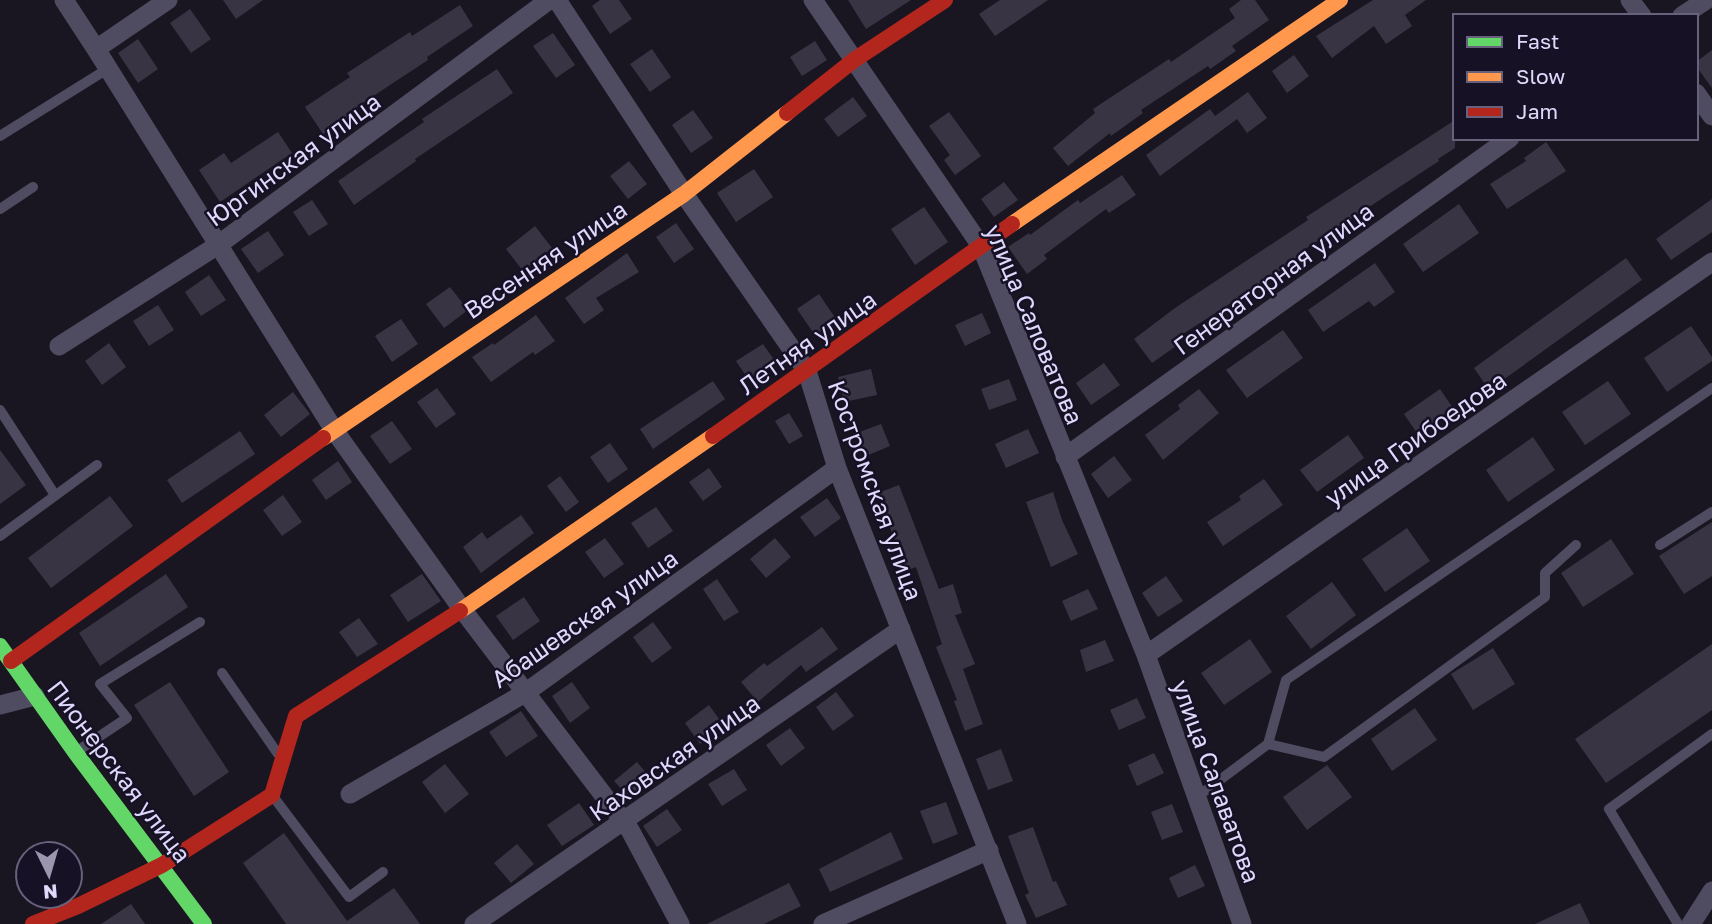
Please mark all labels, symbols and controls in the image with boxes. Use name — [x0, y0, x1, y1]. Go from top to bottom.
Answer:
legend — [1453, 14, 1698, 140]
text: Fast — [1516, 28, 1559, 54]
text: Slow — [1516, 63, 1565, 89]
street label: Юргинская улица — [200, 86, 386, 232]
text: Jam — [1516, 98, 1558, 124]
street label: Весенняя улица — [458, 194, 632, 324]
street label: Генераторная улица — [1167, 196, 1379, 360]
street label: улица Саловатова — [980, 220, 1090, 428]
street label: Летняя улица — [733, 284, 881, 400]
street label: улица Грибоедова — [1319, 364, 1511, 512]
street label: Костромская улица — [823, 376, 929, 604]
street label: Абашевская улица — [485, 543, 683, 693]
street label: Пионерская улица — [42, 674, 198, 868]
street label: улица Салаватова — [1167, 676, 1267, 886]
street label: Каховская улица — [583, 687, 765, 827]
north arrow — [14, 840, 84, 910]
text: N — [42, 880, 59, 905]

